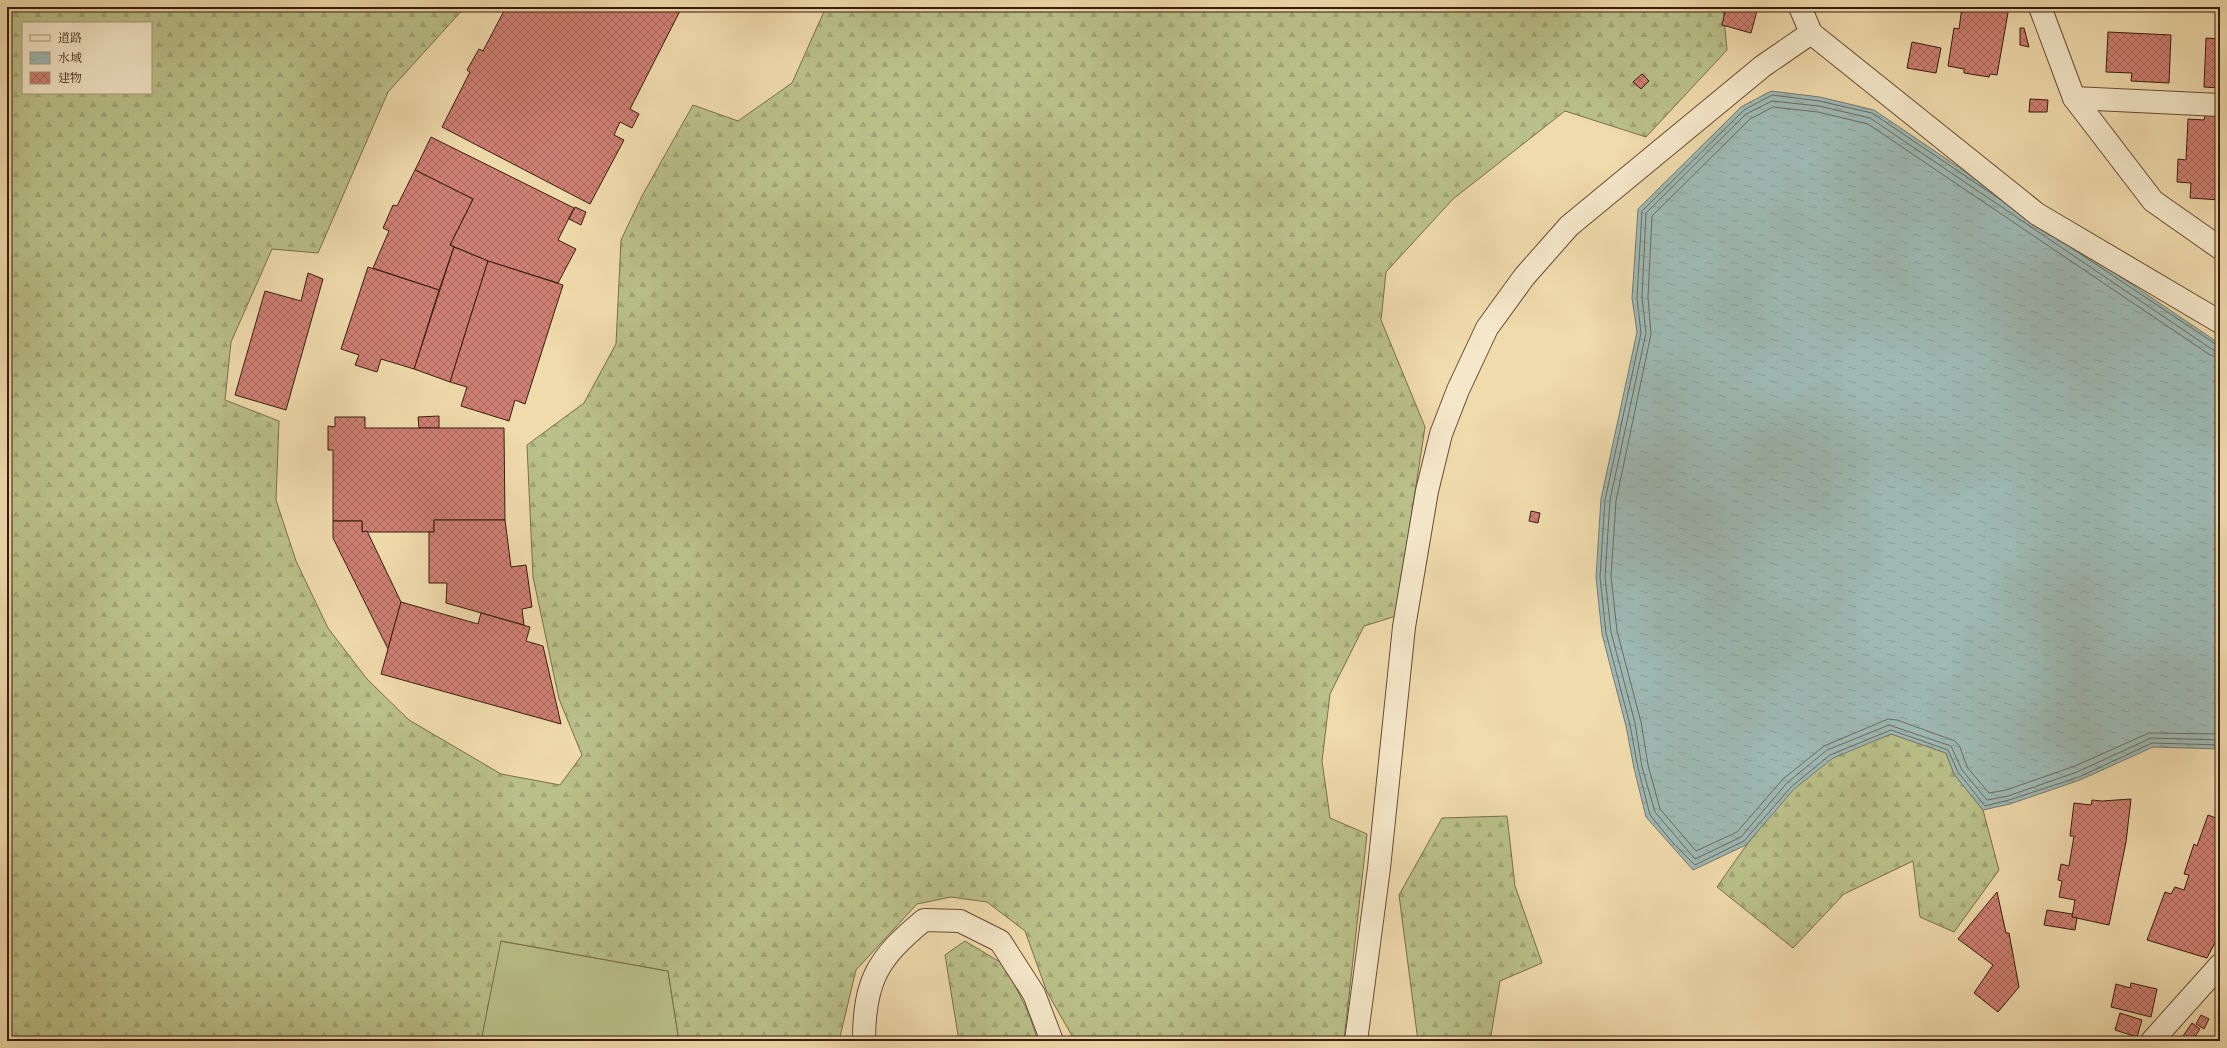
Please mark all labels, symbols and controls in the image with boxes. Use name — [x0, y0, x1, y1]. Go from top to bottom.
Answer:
legend — [22, 22, 152, 94]
text: 道路 — [58, 30, 82, 45]
text: 水域 — [58, 50, 82, 65]
text: 建物 — [58, 70, 82, 85]

